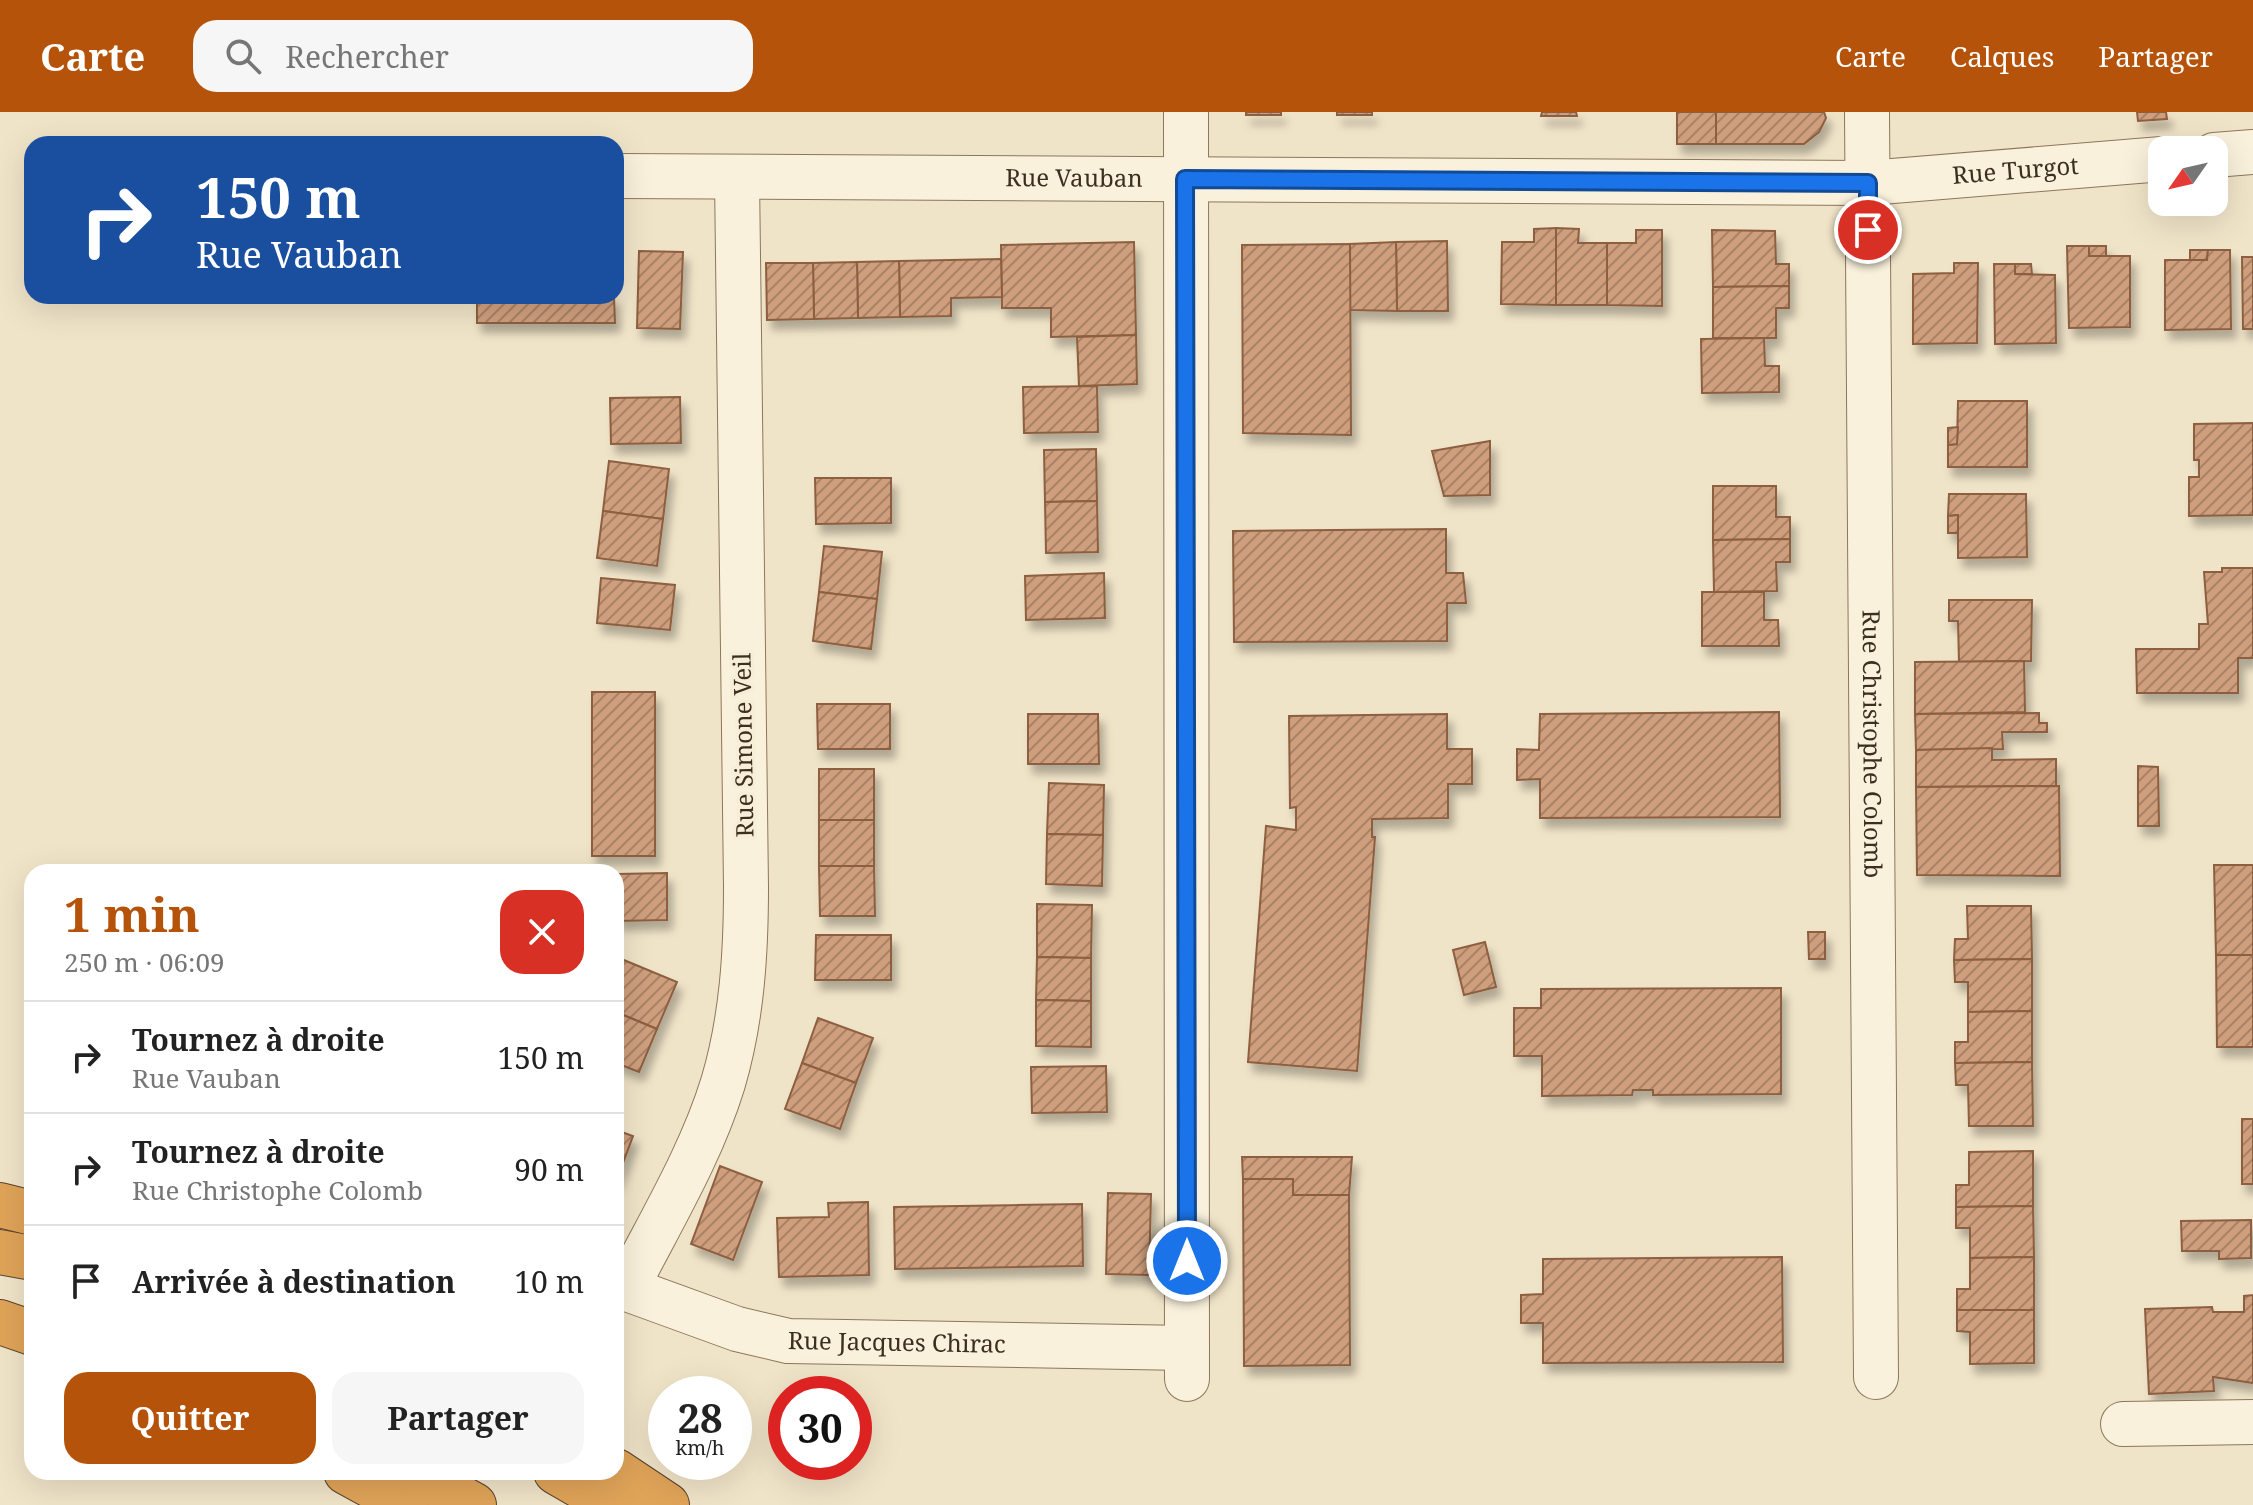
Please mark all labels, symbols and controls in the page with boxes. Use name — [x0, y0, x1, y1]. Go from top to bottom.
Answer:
search box — [193, 20, 753, 92]
text: Carte — [40, 30, 145, 82]
icon: search — [221, 34, 265, 78]
text: Rechercher — [285, 36, 449, 77]
text: Carte — [1835, 37, 1906, 75]
text: Calques — [1950, 37, 2054, 75]
text: Partager — [2098, 37, 2213, 75]
north arrow — [2148, 136, 2228, 216]
map controls — [2148, 136, 2228, 216]
street label: Rue Turgot — [1951, 148, 2080, 191]
text: 150 m — [196, 158, 361, 234]
street label: Rue Vauban — [1005, 160, 1143, 194]
icon: right — [64, 168, 168, 272]
pin — [1834, 196, 1902, 264]
icon: arrive — [1846, 208, 1890, 252]
text: Rue Vauban — [196, 230, 402, 279]
street label: Rue Christophe Colomb — [1856, 610, 1890, 878]
street label: Rue Simone Veil — [724, 652, 761, 838]
text: 1 min — [64, 881, 200, 946]
button: close — [500, 890, 584, 974]
text: 250 m · 06:09 — [64, 944, 225, 980]
text: Tournez à droite — [132, 1019, 385, 1060]
icon: right — [64, 1035, 108, 1079]
text: 150 m — [498, 1037, 584, 1078]
text: Rue Vauban — [132, 1060, 281, 1096]
text: Tournez à droite — [132, 1131, 385, 1172]
icon: right — [64, 1147, 108, 1191]
text: 90 m — [514, 1149, 584, 1190]
text: Rue Christophe Colomb — [132, 1172, 423, 1208]
position arrow — [1145, 1219, 1229, 1303]
icon: arrive — [64, 1259, 108, 1303]
text: Arrivée à destination — [132, 1261, 456, 1302]
text: 10 m — [514, 1261, 584, 1302]
street label: Rue Jacques Chirac — [788, 1323, 1006, 1360]
button: Quitter — [64, 1372, 316, 1464]
button: Partager — [332, 1372, 584, 1464]
speed limit sign: 30 — [768, 1376, 872, 1480]
text: 28 — [677, 1390, 723, 1445]
text: km/h — [675, 1434, 725, 1461]

